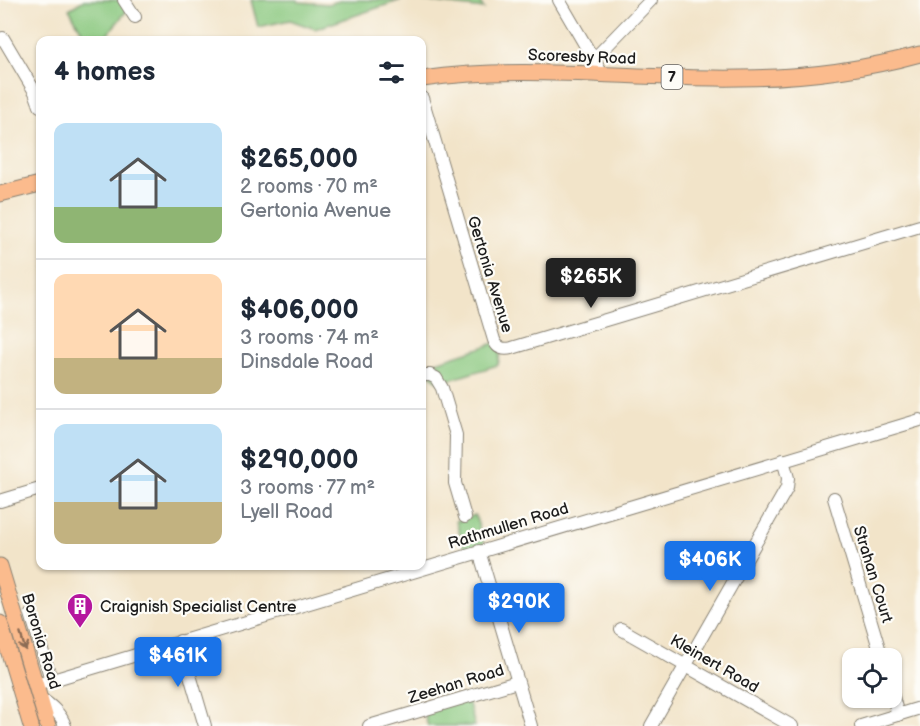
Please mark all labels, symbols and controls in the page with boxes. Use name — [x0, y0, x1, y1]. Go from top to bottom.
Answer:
street label: Scoresby Road — [528, 46, 636, 69]
icon: filters — [375, 56, 408, 89]
text: 4 homes — [54, 57, 155, 88]
road number: 7 — [662, 65, 682, 89]
text: $265,000 — [240, 144, 358, 175]
icon: home — [102, 147, 174, 219]
text: 2 rooms · 70 m² — [240, 175, 378, 199]
text: Gertonia Avenue — [240, 199, 391, 223]
street label: Gertonia Avenue — [463, 214, 516, 335]
pin: $265K — [549, 258, 633, 309]
text: $265K — [560, 265, 622, 289]
text: $406,000 — [240, 295, 359, 326]
icon: home — [102, 298, 174, 370]
text: 3 rooms · 74 m² — [240, 326, 379, 350]
text: Dinsdale Road — [240, 350, 373, 374]
text: $290,000 — [240, 445, 359, 476]
icon: home — [102, 448, 174, 520]
text: 3 rooms · 77 m² — [240, 476, 375, 500]
street label: Rathmullen Road — [446, 499, 571, 554]
text: Lyell Road — [240, 500, 333, 524]
street label: Strahan Court — [849, 524, 896, 625]
pin: $406K — [668, 541, 752, 592]
text: $406K — [678, 548, 742, 572]
pin: $290K — [477, 583, 561, 634]
text: $290K — [488, 590, 550, 614]
street label: Boronia Road — [17, 591, 64, 692]
building icon: Craignish Specialist Centre — [65, 591, 95, 629]
place label: Craignish Specialist Centre — [100, 598, 297, 617]
street label: Kleinert Road — [666, 631, 762, 697]
one-way arrow — [18, 632, 29, 651]
pin: $461K — [136, 637, 220, 688]
text: $461K — [148, 644, 208, 668]
map controls — [842, 648, 902, 708]
button: locate — [842, 648, 902, 708]
street label: Zeehan Road — [405, 661, 506, 708]

